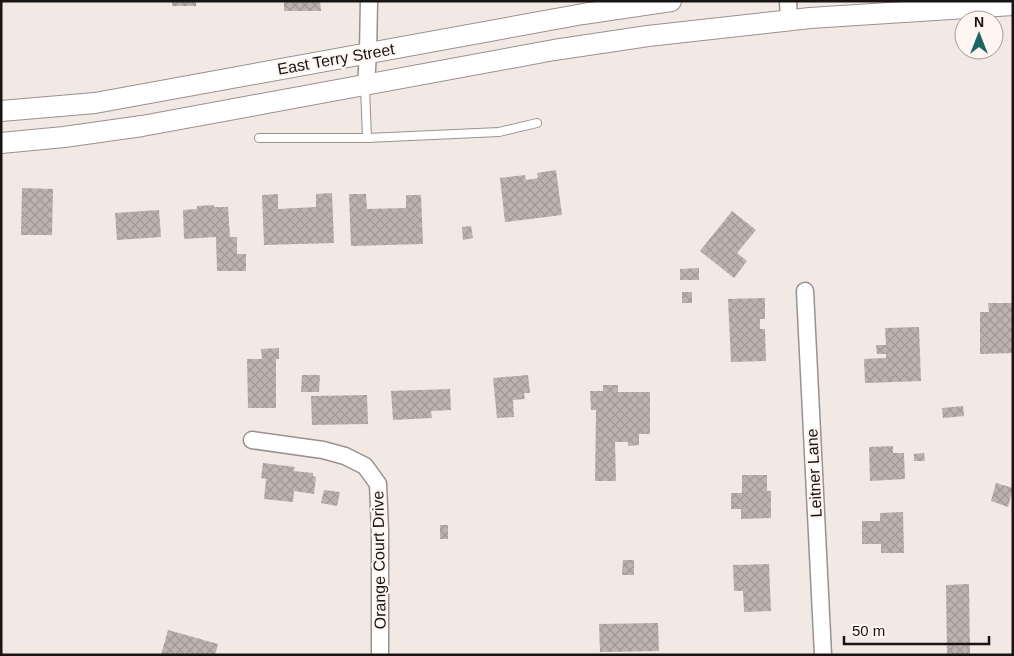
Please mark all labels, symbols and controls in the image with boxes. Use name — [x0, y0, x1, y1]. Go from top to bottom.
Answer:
north arrow — [954, 10, 1004, 60]
text: N — [974, 14, 984, 30]
street label: East Terry Street — [276, 40, 397, 78]
street label: Leitner Lane — [803, 428, 825, 518]
street label: Orange Court Drive — [369, 490, 389, 629]
scale bar — [844, 614, 989, 646]
text: 50 m — [852, 622, 885, 639]

